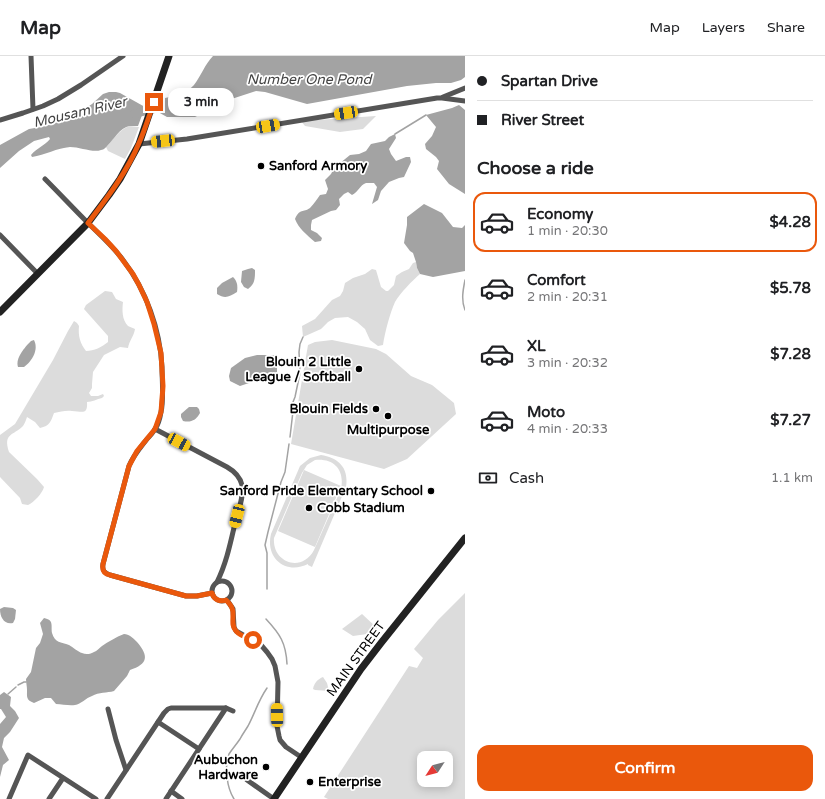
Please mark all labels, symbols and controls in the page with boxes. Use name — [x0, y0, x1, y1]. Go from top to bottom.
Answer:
text: Map — [20, 17, 61, 39]
text: Map — [650, 19, 680, 36]
text: Layers — [702, 19, 745, 36]
text: Share — [767, 19, 805, 36]
water label: Number One Pond — [247, 71, 373, 88]
text: Spartan Drive — [501, 72, 598, 90]
callout: 3 min — [168, 88, 234, 116]
water label: Mousam River — [32, 93, 130, 131]
route end — [145, 93, 163, 111]
text: 3 min — [184, 94, 218, 110]
car — [333, 105, 359, 121]
text: River Street — [501, 111, 584, 129]
car — [255, 118, 281, 134]
car — [150, 134, 176, 148]
text: Choose a ride — [477, 157, 594, 179]
place label: Sanford Armory — [269, 158, 367, 174]
marker: Sanford Armory — [256, 161, 266, 171]
icon: car — [479, 204, 515, 240]
text: Economy — [527, 205, 593, 223]
text: $4.28 — [770, 213, 811, 231]
text: 1 min · 20:30 — [527, 223, 608, 239]
icon: car — [479, 270, 515, 306]
text: Comfort — [527, 271, 586, 289]
text: $5.78 — [770, 279, 811, 297]
text: 2 min · 20:31 — [527, 289, 608, 305]
icon: car — [479, 336, 515, 372]
text: XL — [527, 337, 546, 355]
text: $7.28 — [770, 345, 811, 363]
place label: Blouin 2 Little League / Softball — [245, 354, 352, 385]
text: 3 min · 20:32 — [527, 355, 608, 371]
marker: Blouin 2 Little League / Softball — [354, 364, 364, 374]
place label: Blouin Fields — [289, 401, 368, 417]
icon: car — [479, 402, 515, 438]
text: Moto — [527, 403, 565, 421]
marker: Blouin Fields — [371, 404, 381, 414]
marker: Multipurpose — [383, 411, 393, 421]
text: $7.27 — [770, 411, 811, 429]
text: 4 min · 20:33 — [527, 421, 608, 437]
place label: Multipurpose — [347, 422, 430, 438]
car — [166, 431, 192, 453]
icon: cash — [477, 467, 499, 489]
text: Cash — [509, 469, 544, 487]
text: 1.1 km — [771, 470, 813, 486]
place label: Sanford Pride Elementary School — [220, 483, 423, 499]
marker: Sanford Pride Elementary School — [426, 486, 436, 496]
place label: Cobb Stadium — [317, 500, 405, 516]
car — [228, 503, 246, 529]
marker: Cobb Stadium — [304, 503, 314, 513]
street label: MAIN STREET — [323, 618, 389, 700]
route start — [244, 631, 262, 649]
car — [271, 703, 283, 727]
button: Confirm — [477, 745, 813, 791]
north arrow — [417, 751, 453, 787]
map controls — [417, 751, 453, 787]
place label: Aubuchon Hardware — [194, 752, 259, 783]
marker: Aubuchon Hardware — [261, 762, 271, 772]
place label: Enterprise — [318, 774, 382, 790]
marker: Enterprise — [305, 777, 315, 787]

